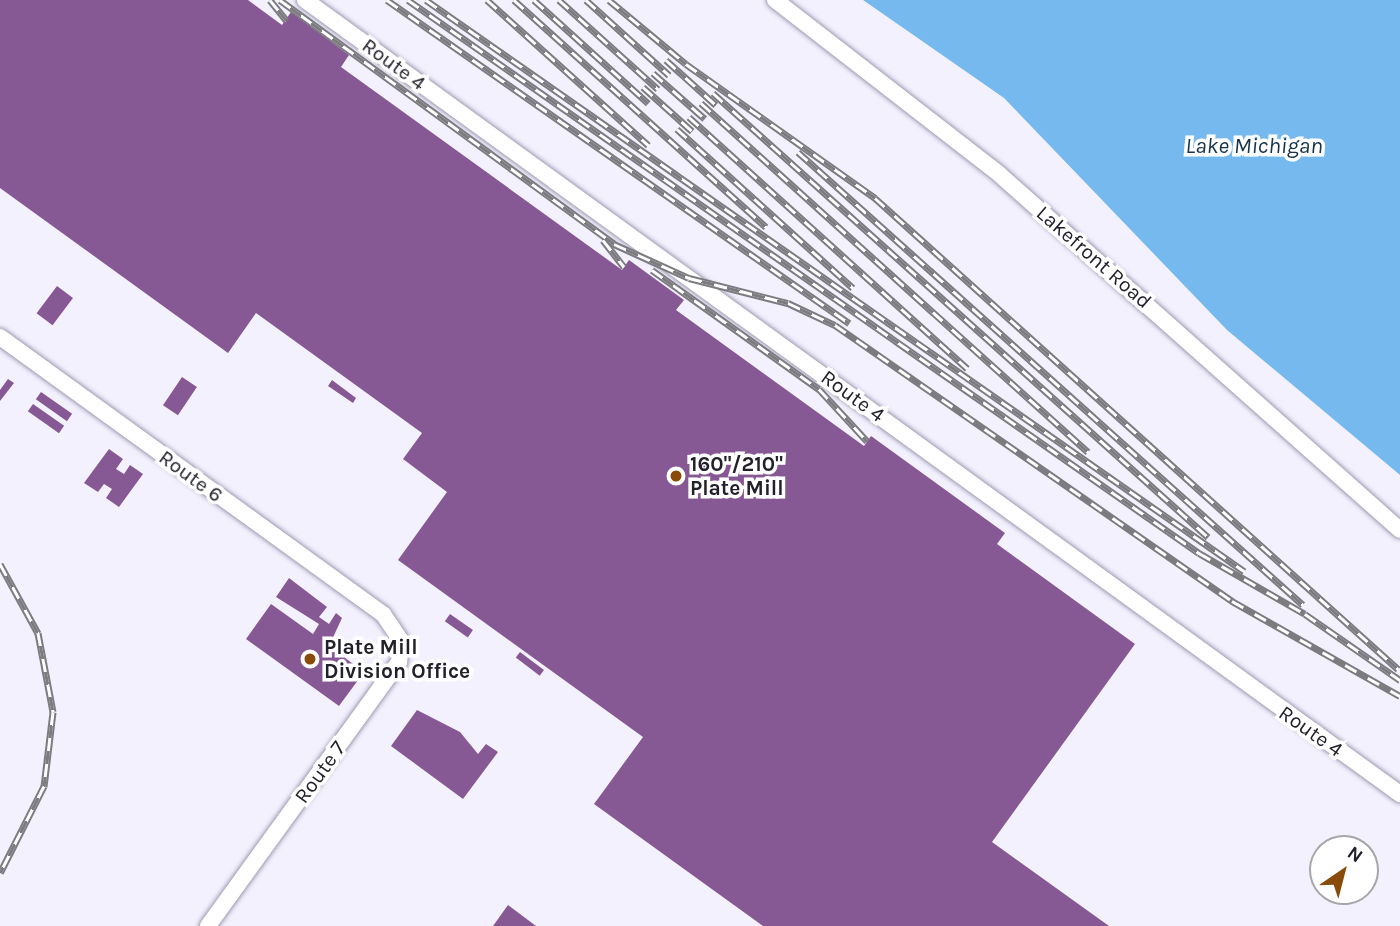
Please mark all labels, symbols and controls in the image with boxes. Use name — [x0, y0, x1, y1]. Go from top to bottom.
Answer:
street label: Route 4 — [357, 33, 431, 95]
water label: Lake Michigan — [1185, 132, 1323, 160]
street label: Lakefront Road — [1031, 200, 1157, 314]
street label: Route 4 — [816, 365, 890, 427]
street label: Route 6 — [154, 444, 228, 508]
place label: 160"/210" Plate Mill — [690, 451, 784, 501]
marker: 160"/210" Plate Mill — [668, 468, 684, 484]
place label: Plate Mill Division Office — [324, 634, 470, 684]
marker: Plate Mill Division Office — [302, 651, 318, 667]
street label: Route 4 — [1274, 700, 1348, 762]
street label: Route 7 — [289, 736, 351, 808]
north arrow — [1309, 835, 1379, 905]
text: N — [1343, 842, 1367, 867]

